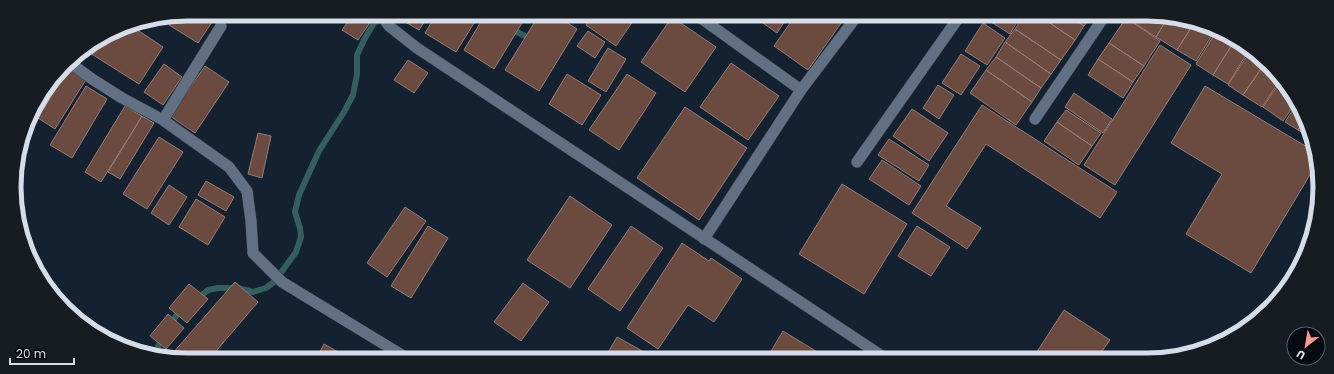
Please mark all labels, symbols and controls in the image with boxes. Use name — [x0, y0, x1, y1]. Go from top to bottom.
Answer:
north arrow — [1286, 326, 1326, 366]
scale bar — [10, 340, 74, 366]
text: 20 m — [16, 345, 46, 362]
text: U — [1293, 346, 1308, 363]

